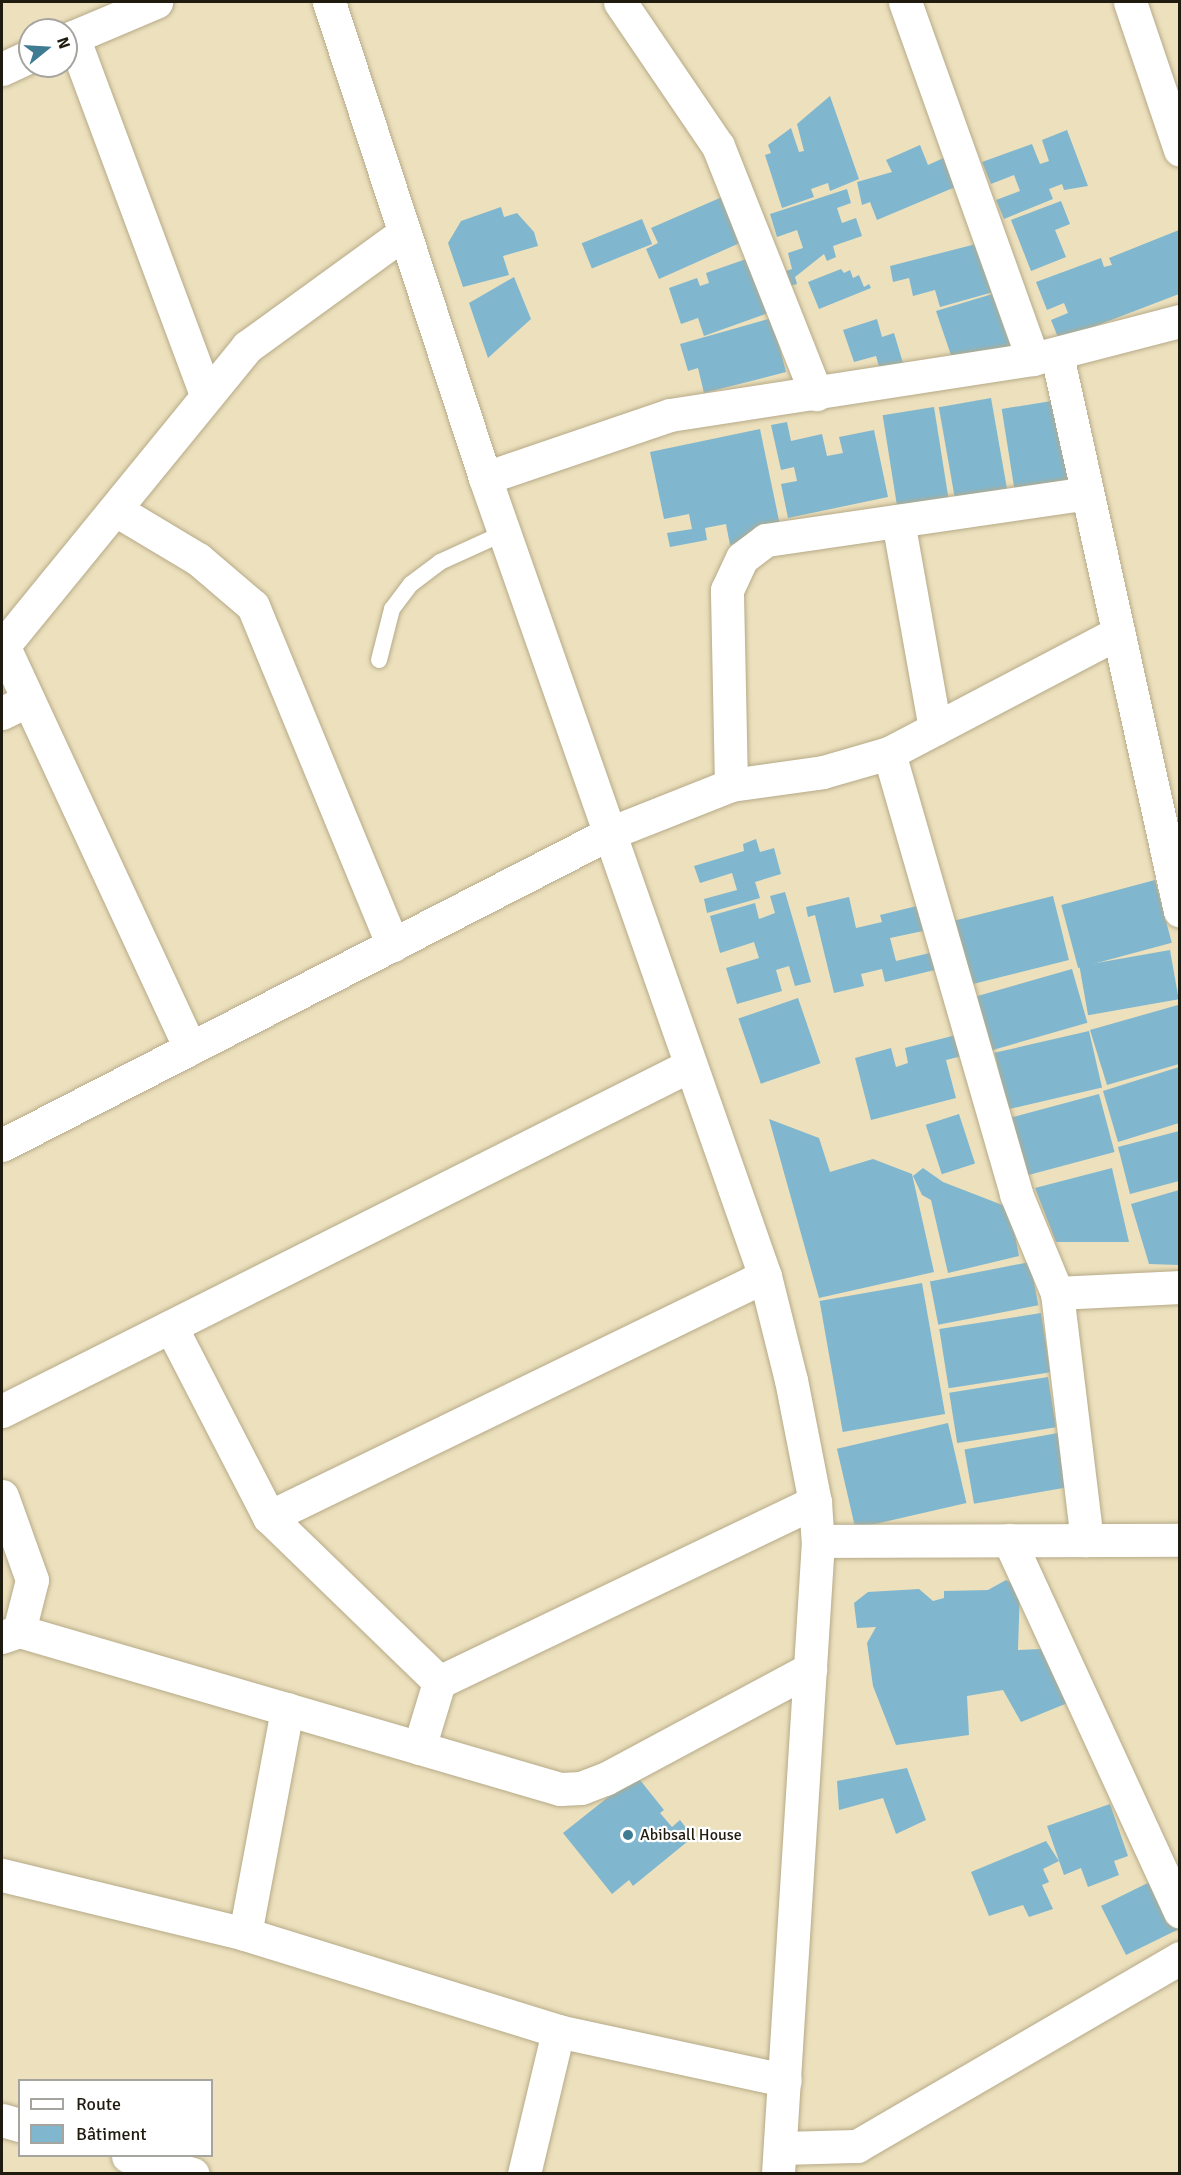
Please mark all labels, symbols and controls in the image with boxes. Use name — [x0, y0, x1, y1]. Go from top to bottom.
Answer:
north arrow — [18, 18, 78, 78]
text: N — [52, 35, 74, 51]
place label: Abibsall House — [640, 1825, 742, 1845]
marker: Abibsall House — [621, 1828, 635, 1842]
legend — [18, 2079, 213, 2157]
text: Route — [76, 2093, 121, 2115]
text: Bâtiment — [76, 2123, 147, 2145]

